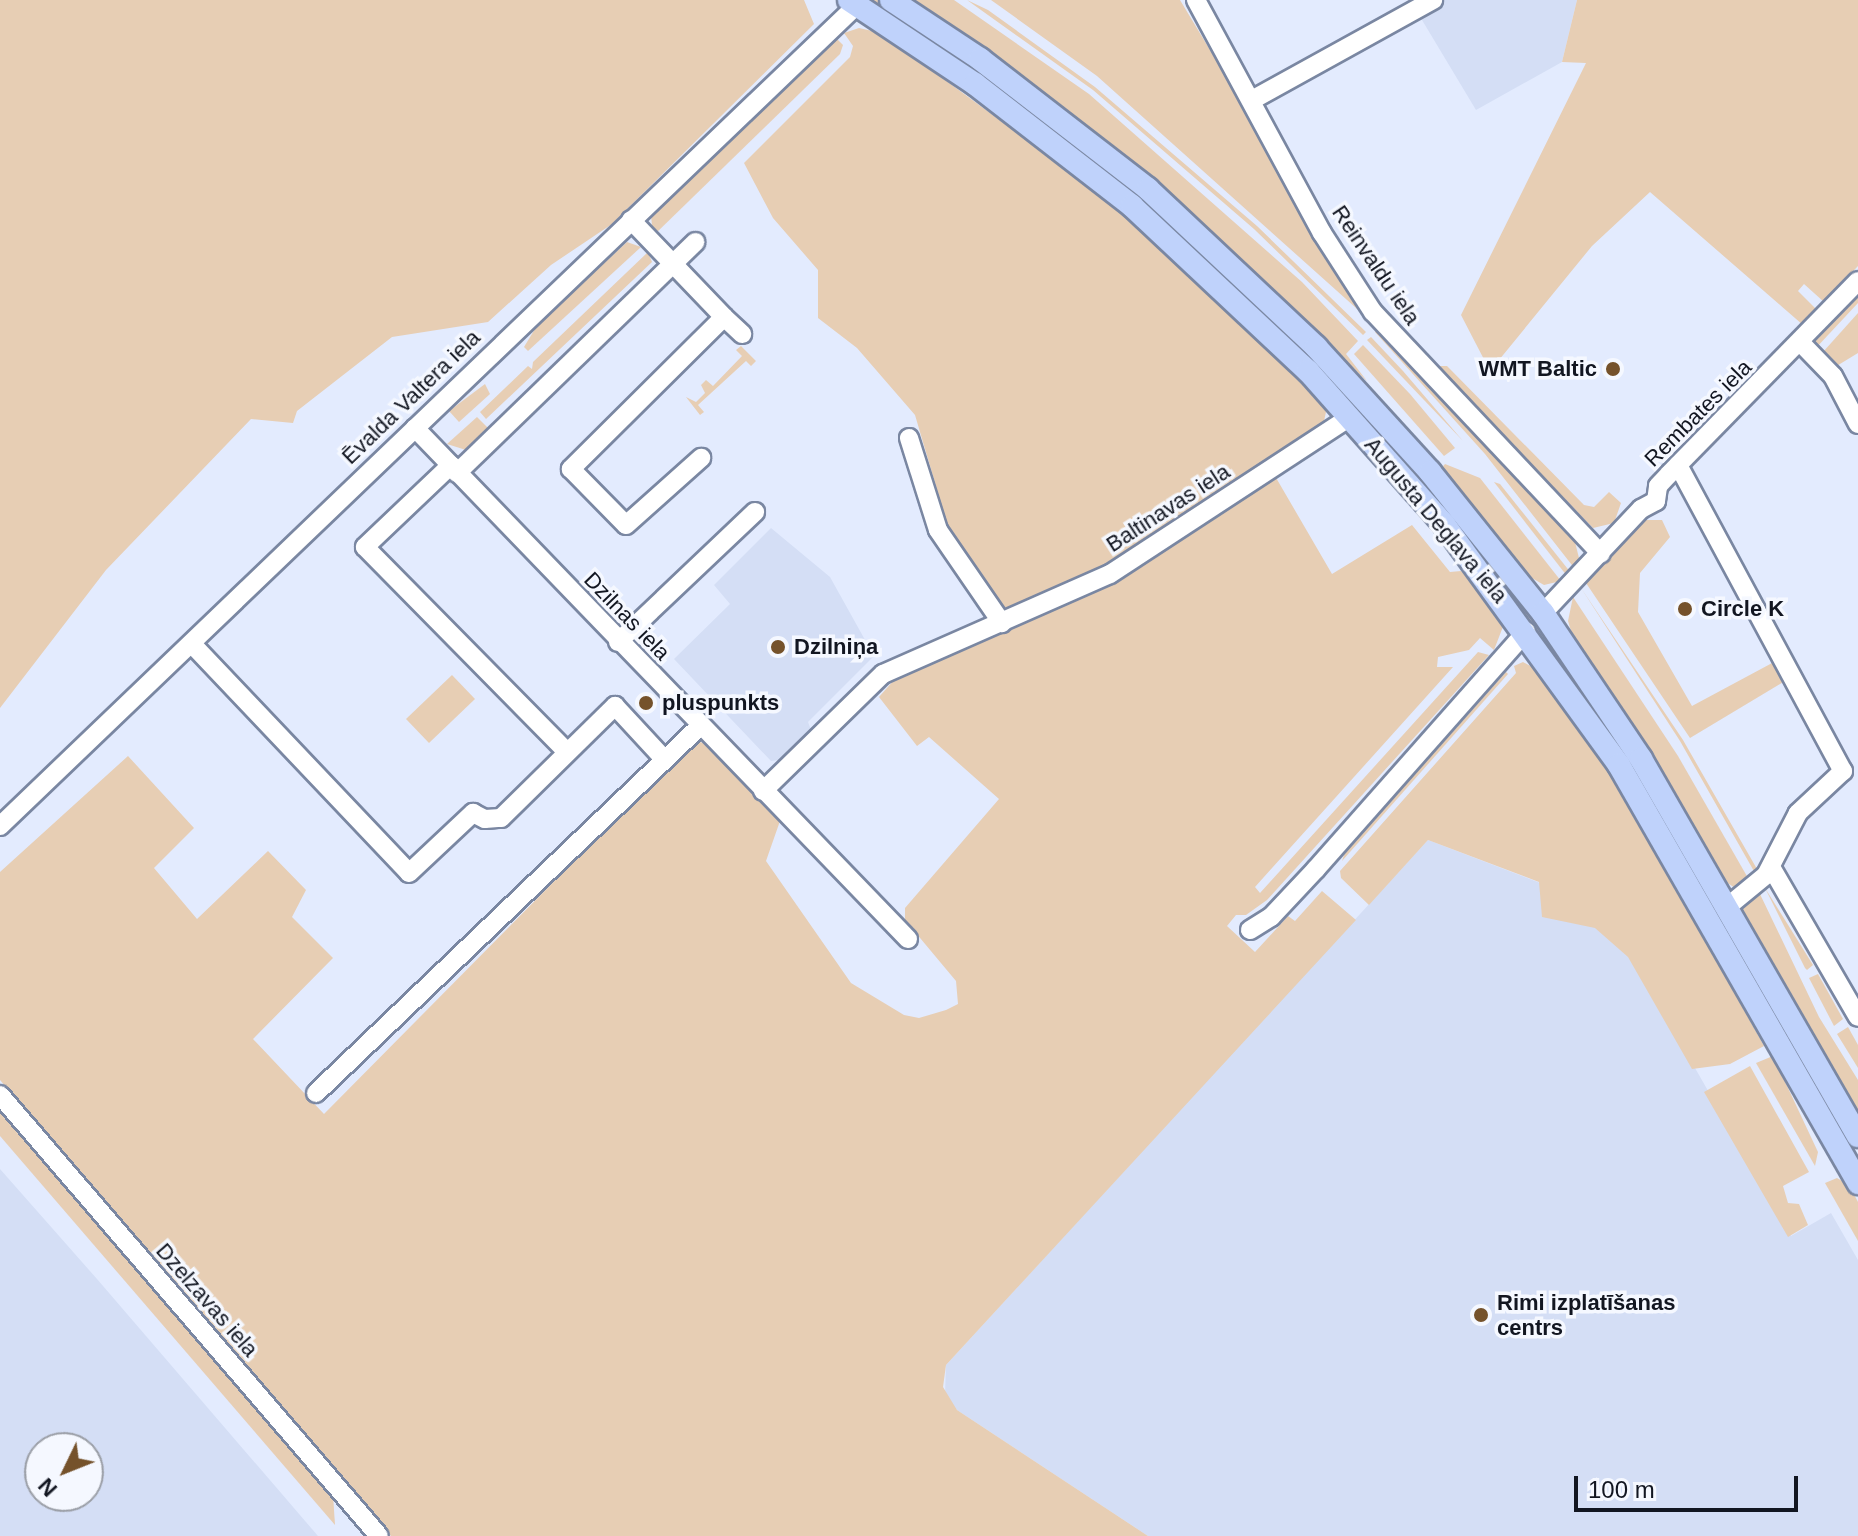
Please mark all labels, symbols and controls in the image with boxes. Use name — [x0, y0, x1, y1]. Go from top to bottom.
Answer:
street label: Reinvaldu iela — [1326, 200, 1426, 330]
street label: Ēvalda Valtera iela — [336, 324, 486, 470]
street label: Rembates iela — [1639, 354, 1757, 472]
place label: WMT Baltic — [1478, 356, 1597, 382]
marker: WMT Baltic — [1604, 360, 1622, 378]
street label: Augusta Deglava iela — [1359, 432, 1513, 608]
street label: Baltinavas iela — [1101, 458, 1235, 558]
street label: Dzilnas iela — [578, 566, 676, 666]
place label: Circle K — [1701, 596, 1784, 622]
marker: Circle K — [1676, 600, 1694, 618]
place label: Dzilniņa — [794, 634, 878, 660]
marker: Dzilniņa — [769, 638, 787, 656]
place label: pluspunkts — [662, 690, 779, 716]
marker: pluspunkts — [637, 694, 655, 712]
street label: Dzelzavas iela — [151, 1238, 263, 1362]
place label: Rimi izplatīšanas centrs — [1497, 1289, 1676, 1340]
marker: Rimi izplatīšanas centrs — [1472, 1306, 1490, 1324]
north arrow — [24, 1432, 104, 1512]
scale bar — [1578, 1460, 1802, 1510]
text: N — [33, 1473, 62, 1502]
text: 100 m — [1588, 1476, 1655, 1503]

